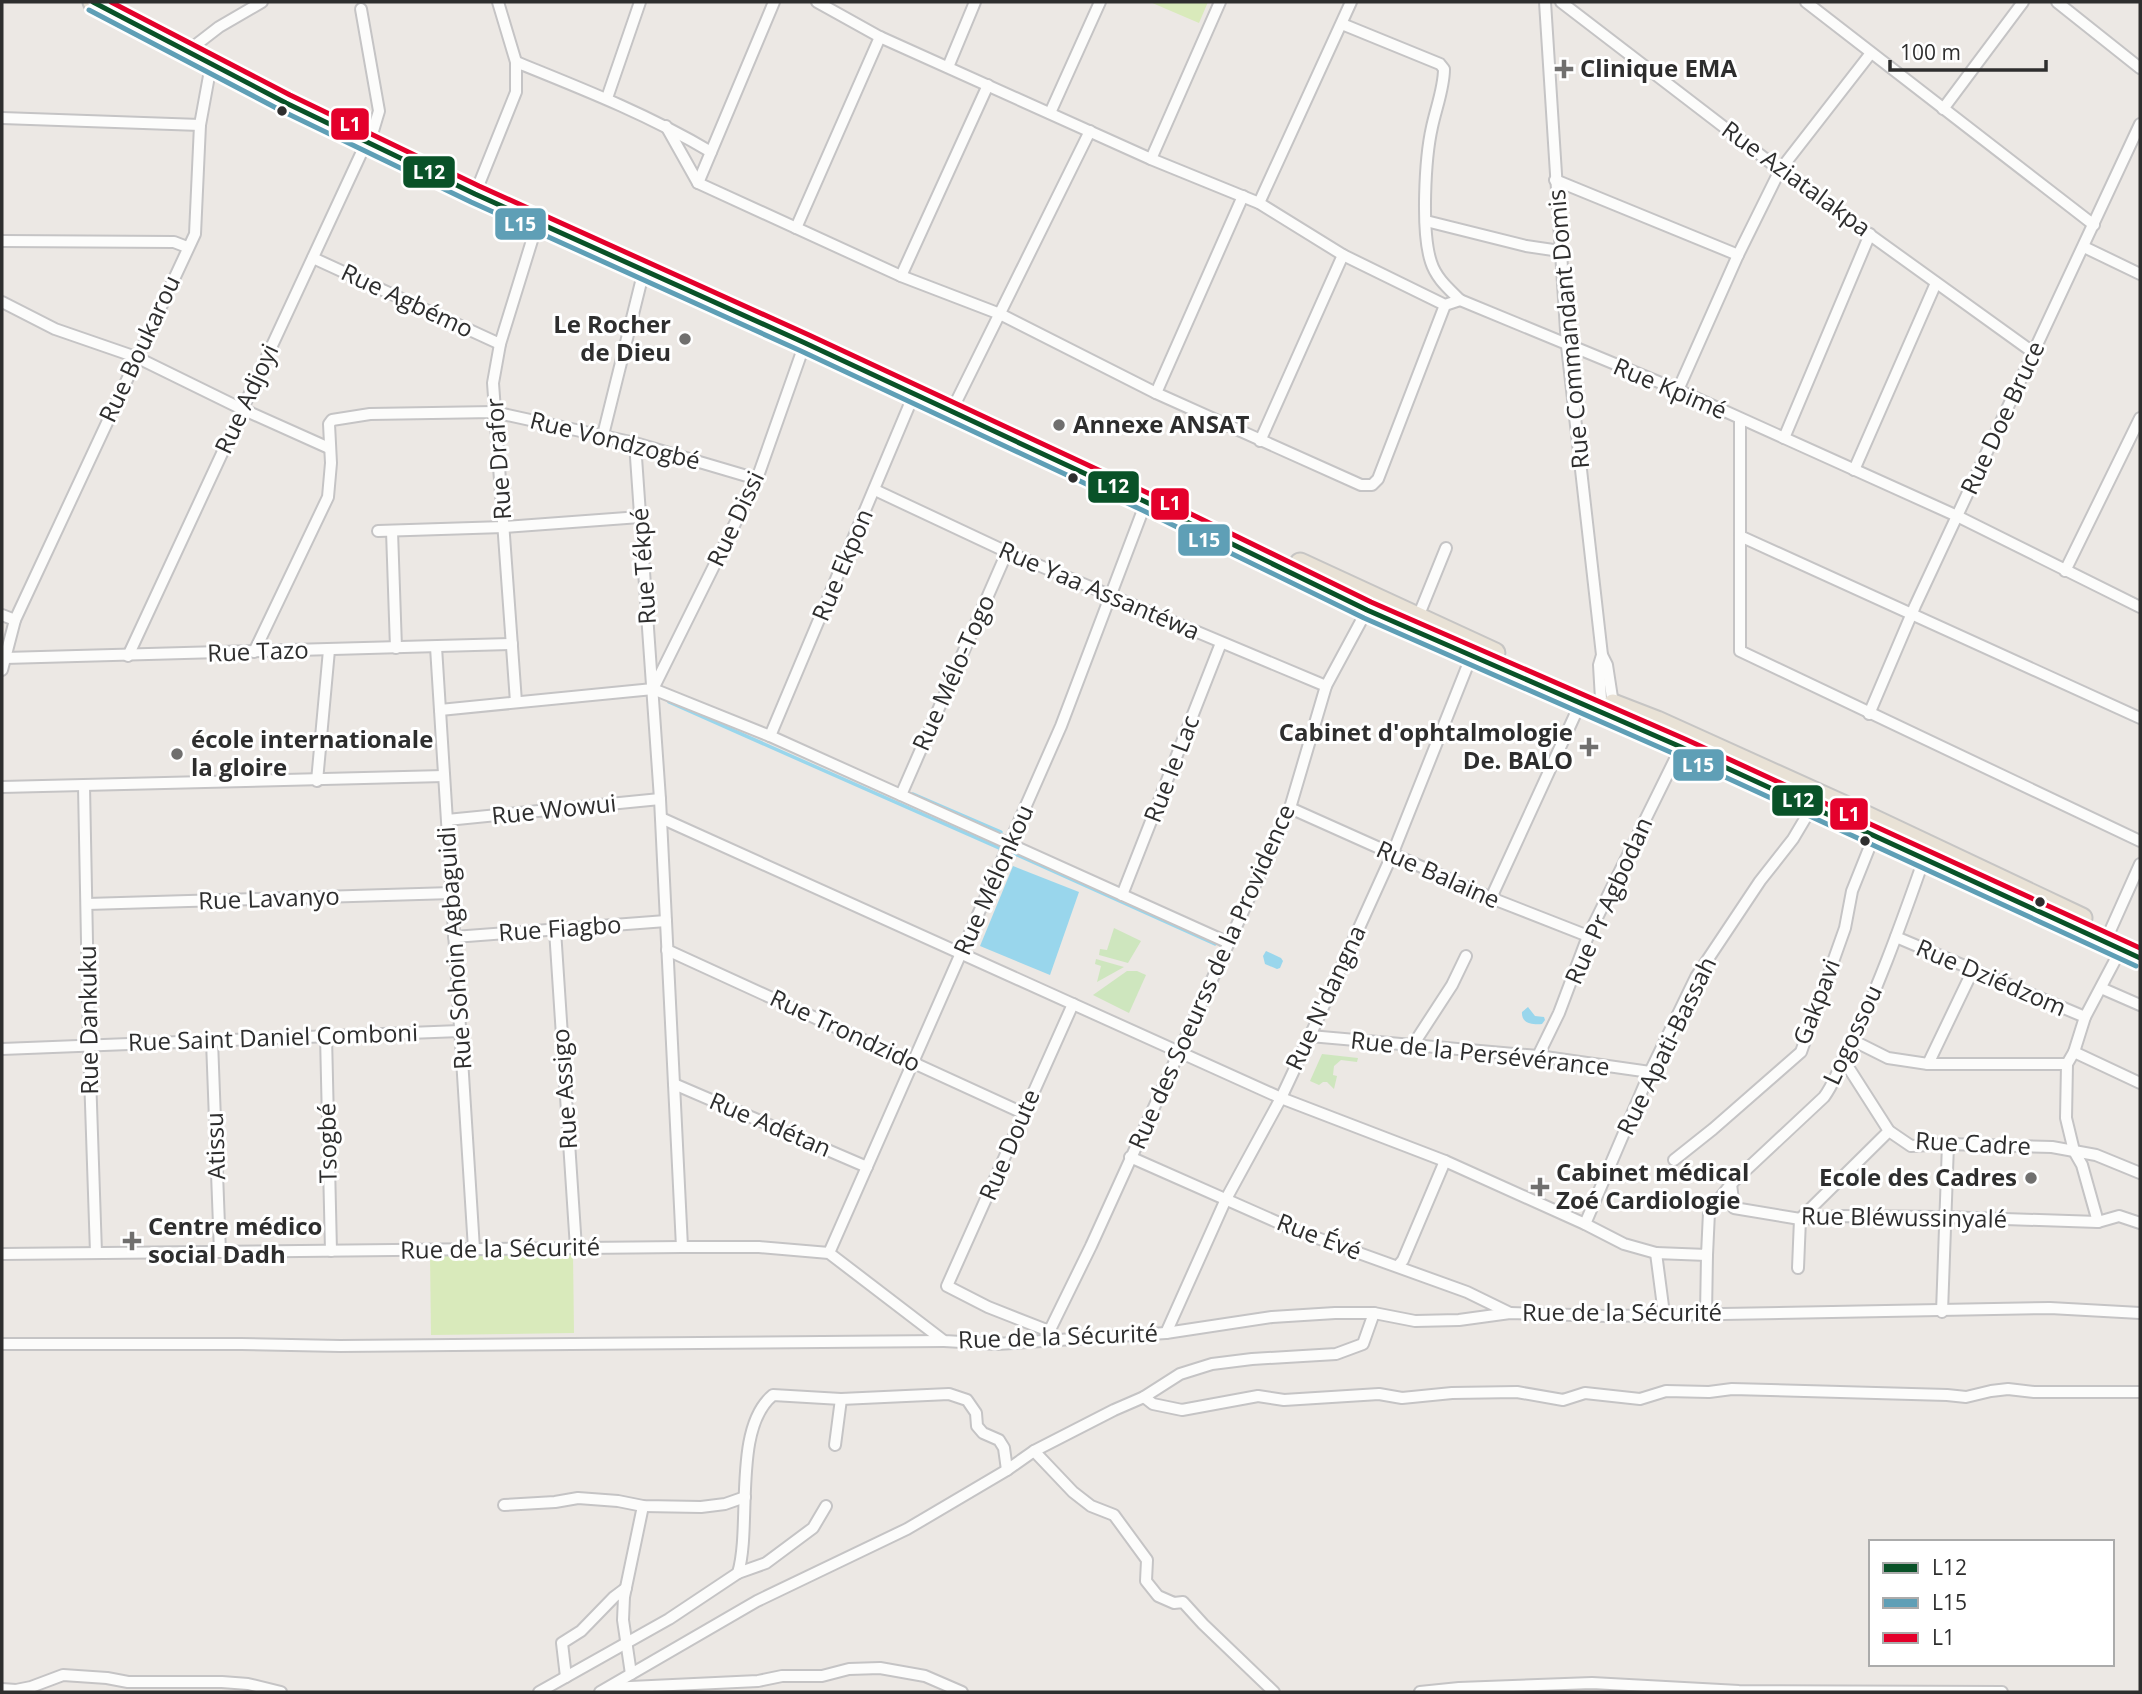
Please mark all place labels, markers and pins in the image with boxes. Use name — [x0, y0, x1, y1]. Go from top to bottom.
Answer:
place label: Clinique EMA — [1580, 51, 1737, 84]
marker: Clinique EMA — [1554, 59, 1574, 79]
unlabelled marker — [275, 104, 289, 118]
place label: Le Rocher de Dieu — [553, 307, 671, 368]
marker: Le Rocher de Dieu — [677, 331, 693, 347]
place label: Annexe ANSAT — [1073, 407, 1249, 440]
marker: Annexe ANSAT — [1051, 417, 1067, 433]
unlabelled marker — [1066, 471, 1080, 485]
place label: Cabinet d'ophtalmologie De. BALO — [1279, 715, 1573, 776]
place label: école internationale la gloire — [191, 722, 433, 783]
marker: Cabinet d'ophtalmologie De. BALO — [1579, 737, 1599, 757]
marker: école internationale la gloire — [169, 746, 185, 762]
unlabelled marker — [1858, 834, 1872, 848]
unlabelled marker — [2033, 895, 2047, 909]
place label: Cabinet médical Zoé Cardiologie — [1556, 1155, 1749, 1216]
place label: Ecole des Cadres — [1819, 1160, 2017, 1193]
marker: Ecole des Cadres — [2023, 1170, 2039, 1186]
marker: Cabinet médical Zoé Cardiologie — [1530, 1177, 1550, 1197]
place label: Centre médico social Dadh — [148, 1209, 322, 1270]
marker: Centre médico social Dadh — [122, 1231, 142, 1251]

